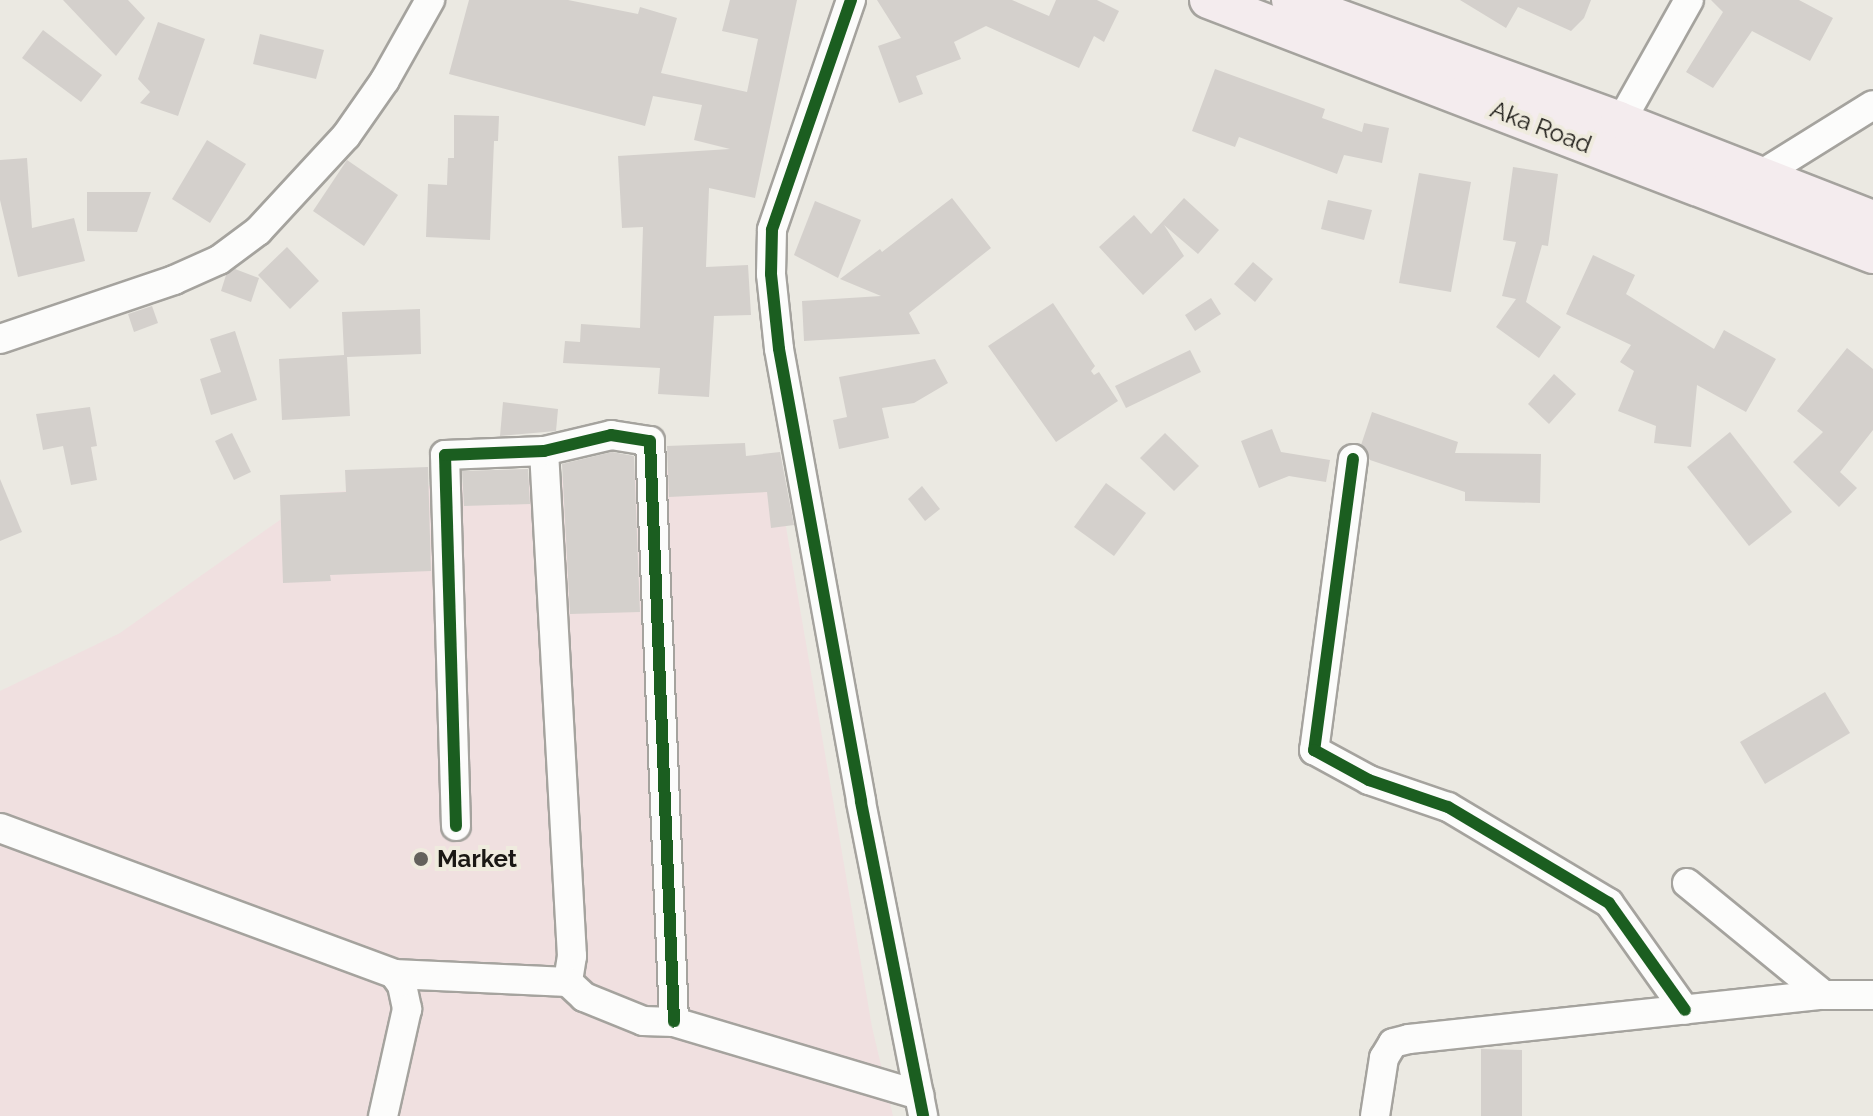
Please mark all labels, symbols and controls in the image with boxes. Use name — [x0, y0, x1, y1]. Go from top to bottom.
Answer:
street label: Aka Road — [1487, 95, 1595, 159]
place label: Market — [437, 845, 517, 873]
marker: Market — [412, 850, 430, 868]

